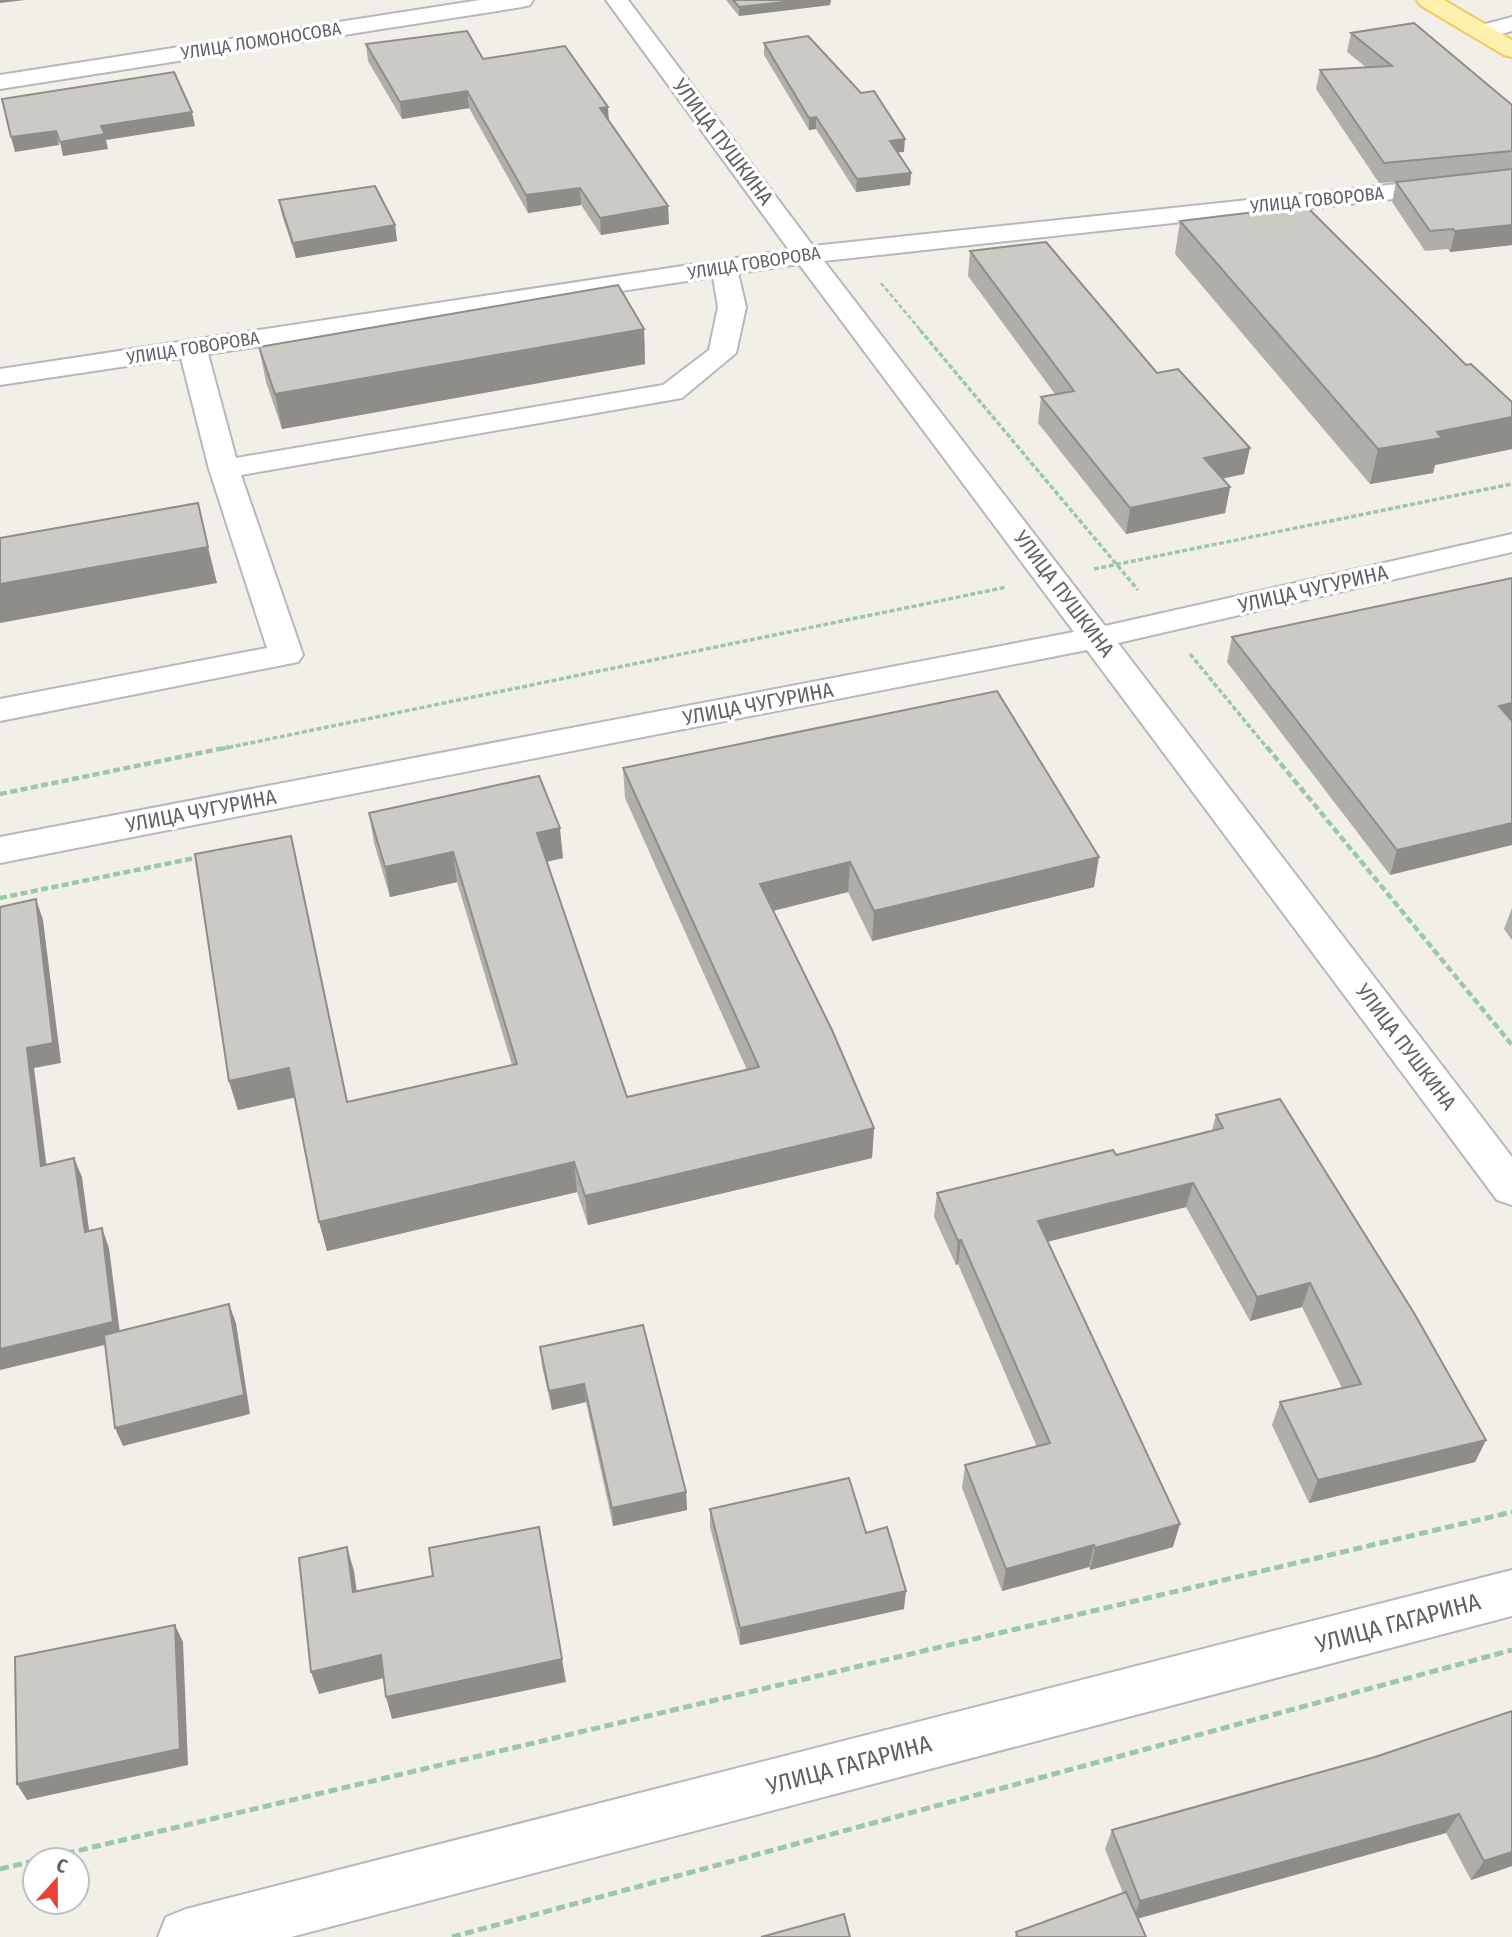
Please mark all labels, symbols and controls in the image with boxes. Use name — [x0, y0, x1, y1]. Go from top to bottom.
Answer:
street label: УЛИЦА ЛОМОНОСОВА — [178, 17, 343, 65]
street label: УЛИЦА ПУШКИНА — [666, 73, 779, 210]
street label: УЛИЦА ГОВОРОВА — [1248, 182, 1385, 218]
street label: УЛИЦА ГОВОРОВА — [685, 242, 822, 285]
street label: УЛИЦА ГОВОРОВА — [124, 327, 261, 370]
street label: УЛИЦА ПУШКИНА — [1007, 525, 1120, 662]
street label: УЛИЦА ЧУГУРИНА — [1235, 559, 1390, 619]
street label: УЛИЦА ЧУГУРИНА — [680, 677, 835, 732]
street label: УЛИЦА ЧУГУРИНА — [123, 784, 278, 839]
street label: УЛИЦА ПУШКИНА — [1349, 978, 1462, 1115]
street label: УЛИЦА ГАГАРИНА — [1312, 1587, 1484, 1659]
street label: УЛИЦА ГАГАРИНА — [763, 1729, 935, 1801]
north arrow — [21, 1846, 91, 1916]
text: С — [53, 1853, 71, 1878]

